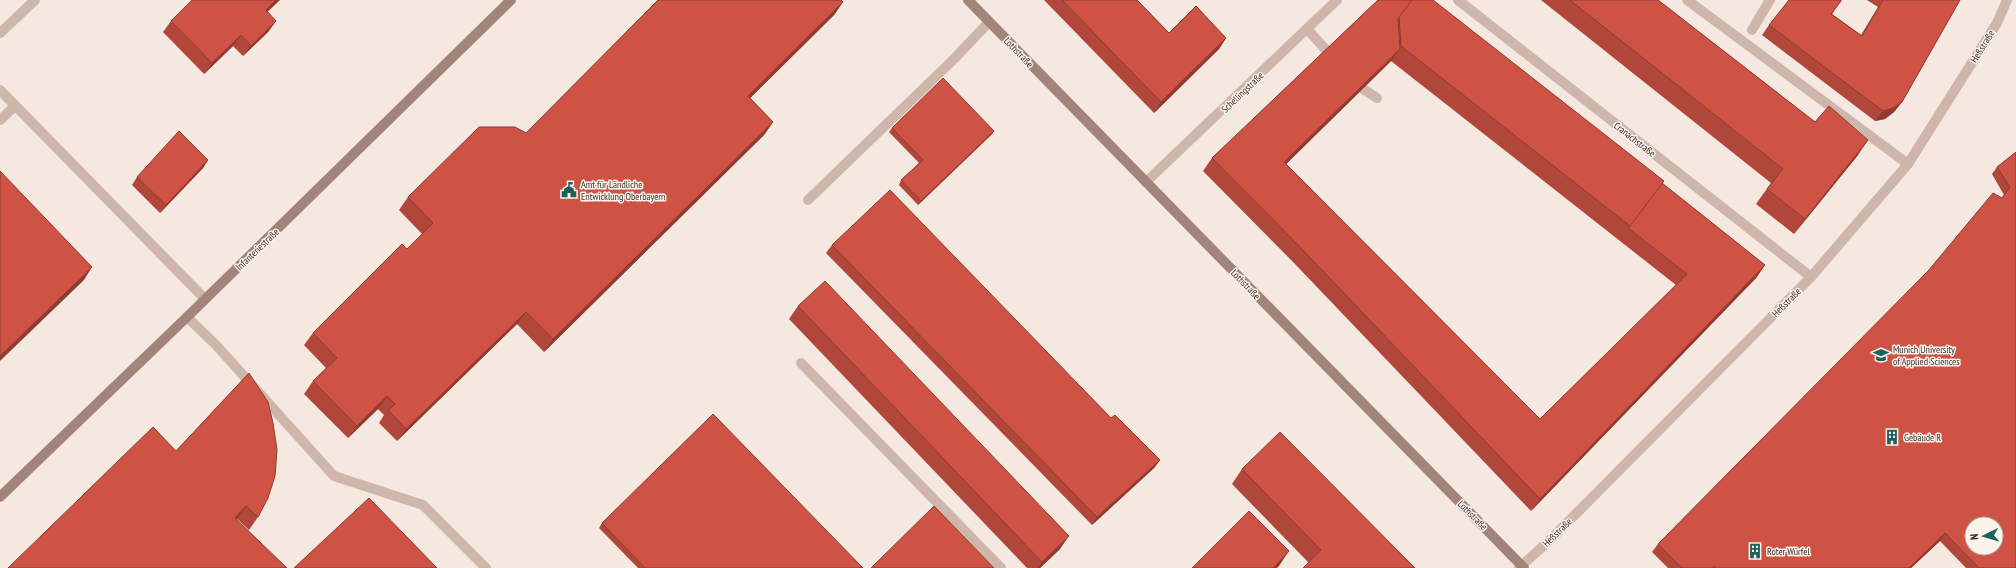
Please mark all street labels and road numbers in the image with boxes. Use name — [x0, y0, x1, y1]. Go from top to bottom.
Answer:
street label: Heßstraße — [1967, 27, 1998, 65]
street label: Lothstraße — [1001, 35, 1036, 70]
street label: Schellingstraße — [1218, 69, 1266, 116]
street label: Cranachstraße — [1611, 119, 1658, 160]
street label: Infanteriestraße — [233, 225, 282, 273]
street label: Lothstraße — [1228, 267, 1263, 302]
street label: Heßstraße — [1769, 285, 1804, 320]
street label: Lothstraße — [1455, 498, 1490, 533]
street label: Heßstraße — [1540, 515, 1575, 550]

